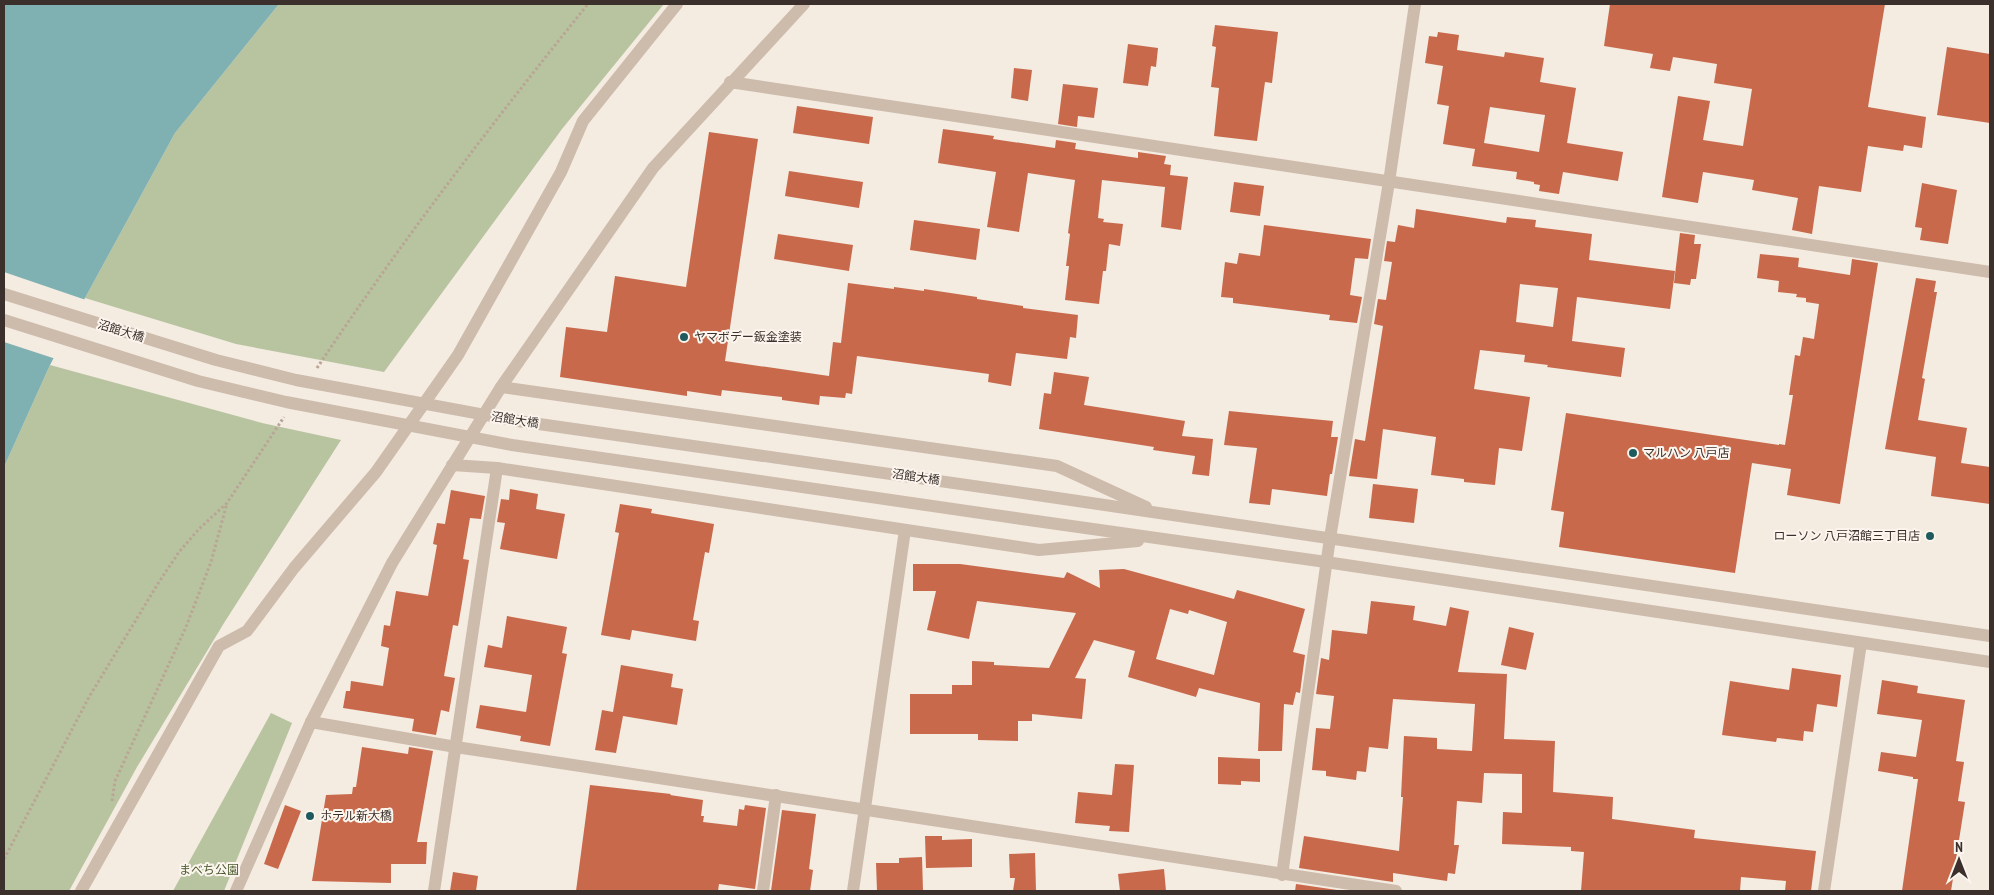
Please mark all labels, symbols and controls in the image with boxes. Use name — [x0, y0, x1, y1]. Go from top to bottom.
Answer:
street label: 沼館大橋 — [96, 316, 146, 345]
place label: ヤマボデー鈑金塗装 — [694, 329, 802, 344]
marker: ヤマボデー鈑金塗装 — [678, 331, 690, 343]
street label: 沼館大橋 — [490, 408, 540, 431]
place label: マルハン 八戸店 — [1643, 445, 1730, 460]
marker: マルハン 八戸店 — [1627, 447, 1639, 459]
street label: 沼館大橋 — [891, 466, 941, 487]
place label: ローソン 八戸沼館三丁目店 — [1773, 528, 1920, 543]
marker: ローソン 八戸沼館三丁目店 — [1924, 530, 1936, 542]
place label: ホテル新大橋 — [320, 808, 392, 823]
marker: ホテル新大橋 — [304, 810, 316, 822]
north arrow — [1934, 835, 1984, 885]
text: N — [1955, 838, 1963, 856]
park label: まべち公園 — [179, 862, 239, 877]

